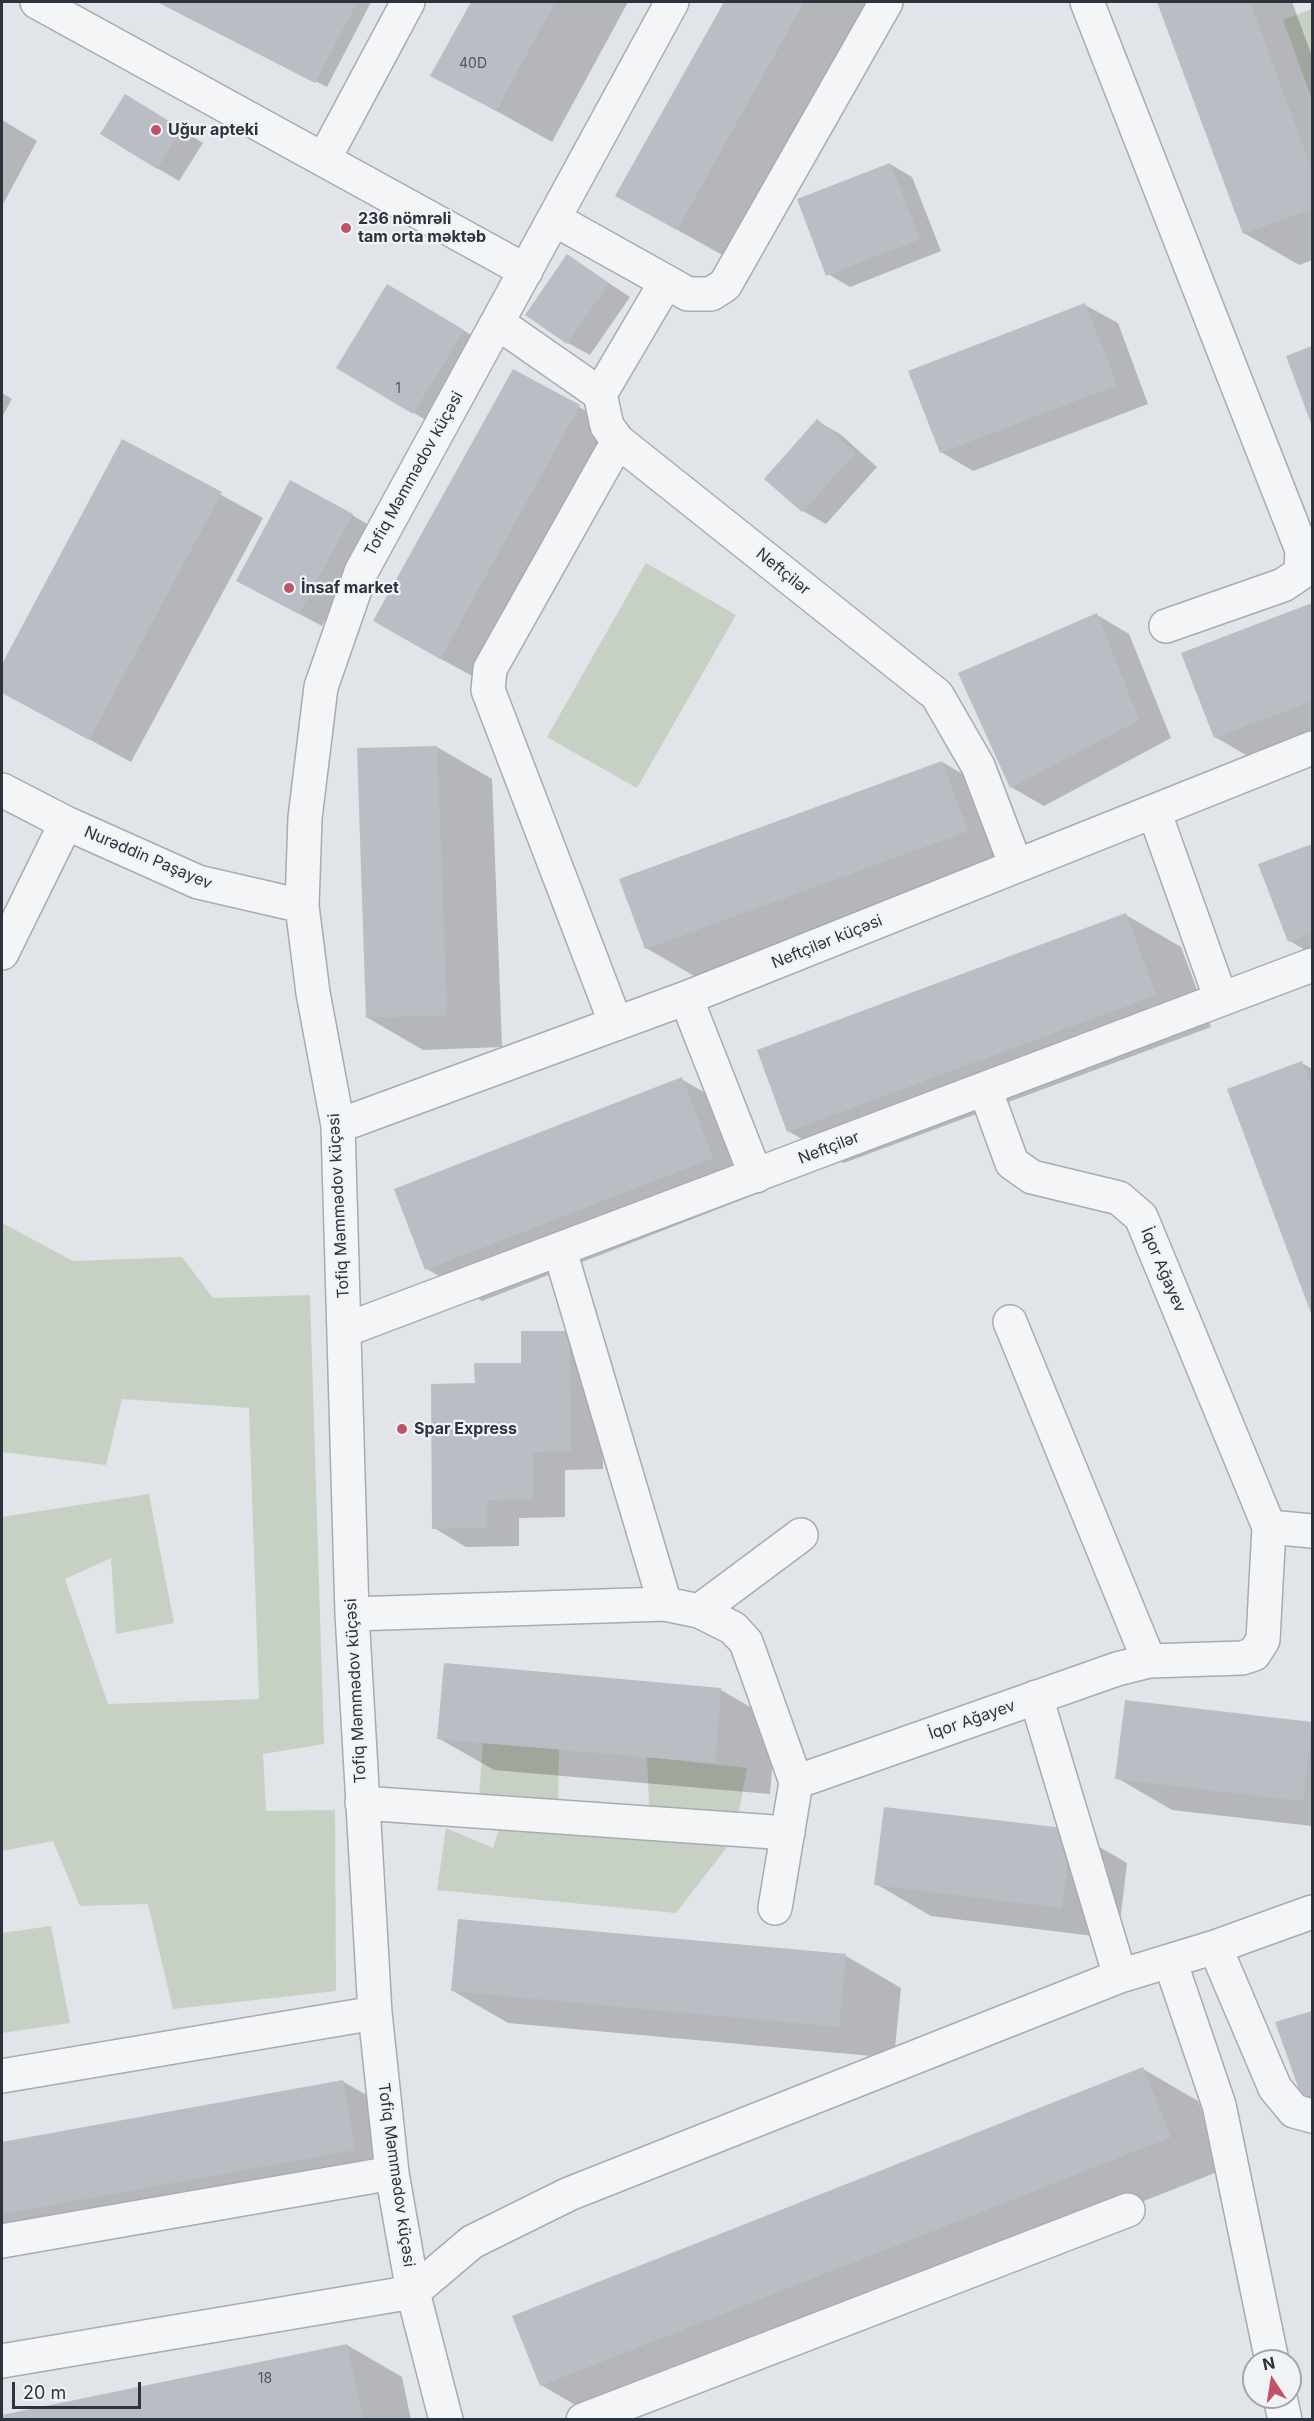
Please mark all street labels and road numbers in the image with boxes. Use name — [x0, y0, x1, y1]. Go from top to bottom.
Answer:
street label: Tofiq Məmmədov küçəsi — [361, 388, 467, 560]
street label: Neftçilər — [752, 544, 814, 600]
street label: Nurəddin Paşayev — [81, 822, 215, 894]
street label: Neftçilər küçəsi — [769, 911, 885, 973]
street label: Tofiq Məmmədov küçəsi — [325, 1113, 353, 1299]
street label: Neftçilər — [796, 1128, 862, 1168]
street label: İqor Ağayev — [1136, 1225, 1190, 1315]
street label: Tofiq Məmmədov küçəsi — [342, 1598, 370, 1784]
street label: İqor Ağayev — [926, 1696, 1018, 1744]
street label: Tofiq Məmmədov küçəsi — [374, 2082, 418, 2268]

